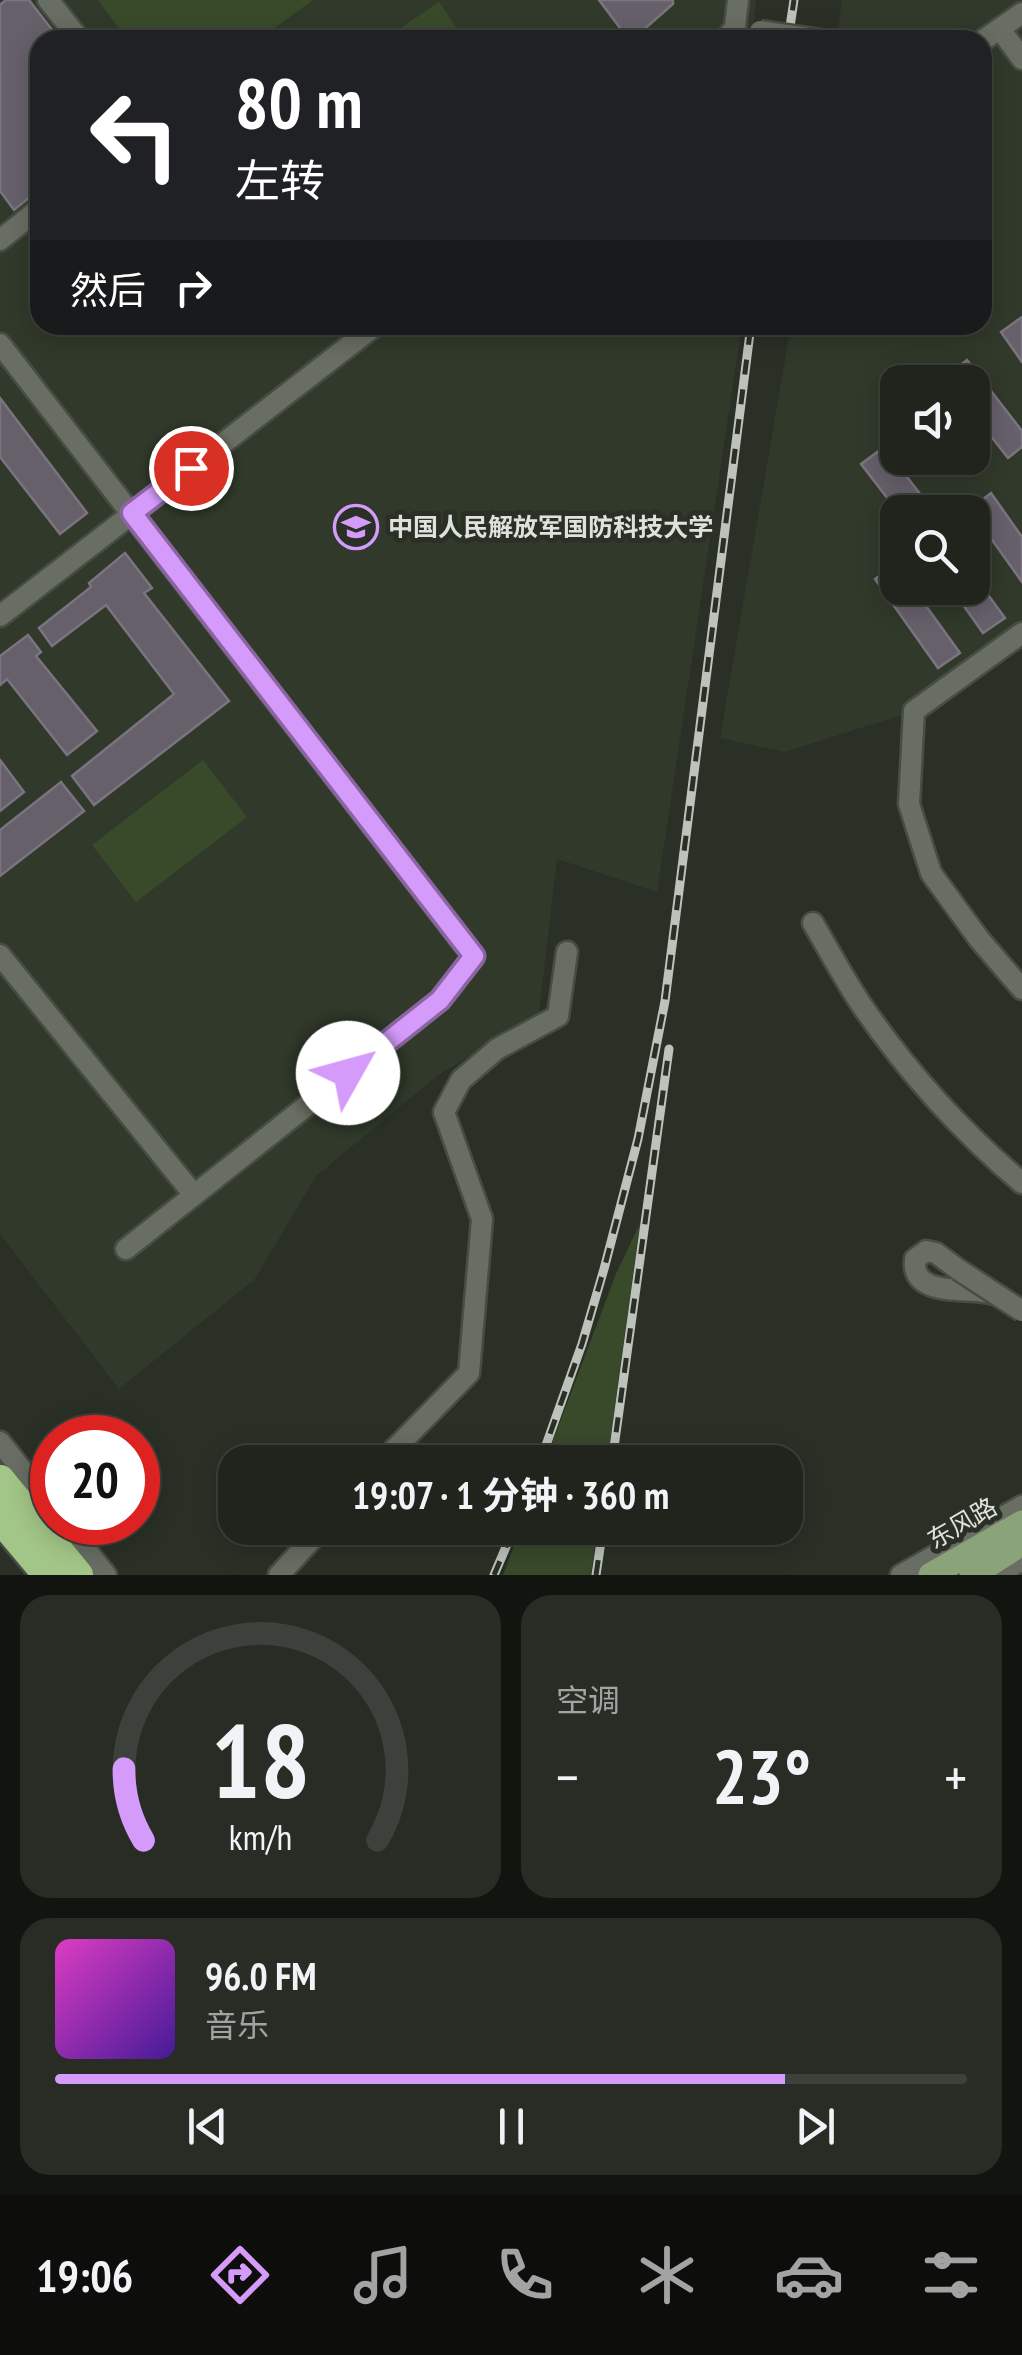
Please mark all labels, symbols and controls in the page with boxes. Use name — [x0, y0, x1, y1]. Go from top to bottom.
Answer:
text: 80 m — [235, 57, 363, 147]
icon: left — [70, 70, 200, 200]
text: 左转 — [235, 151, 325, 209]
icon: right — [166, 260, 221, 315]
text: 然后 — [70, 265, 146, 314]
map controls — [880, 365, 990, 605]
button: sound — [880, 365, 990, 475]
pin — [149, 426, 234, 511]
icon: arrive — [164, 441, 219, 496]
button: search — [880, 495, 990, 605]
school or university icon: 中国人民解放军国防科技大学 — [333, 504, 379, 550]
place label: 中国人民解放军国防科技大学 — [388, 511, 713, 543]
position arrow — [296, 1021, 400, 1125]
speed limit sign: 20 — [30, 1415, 160, 1545]
text: 19:07 · 1 分钟 · 360 m — [352, 1470, 669, 1519]
street label: 东风路 — [922, 1490, 1002, 1556]
text: 空调 — [556, 1679, 620, 1721]
text: 18 — [211, 1692, 310, 1827]
text: 23° — [712, 1728, 811, 1825]
text: − — [556, 1741, 579, 1812]
text: + — [944, 1741, 967, 1812]
text: km/h — [229, 1814, 292, 1860]
text: 96.0 FM — [205, 1951, 317, 2000]
text: 音乐 — [205, 2004, 269, 2046]
icon: previous — [180, 2099, 235, 2154]
icon: pause — [484, 2099, 539, 2154]
icon: next — [788, 2099, 843, 2154]
icon: directions — [205, 2240, 275, 2310]
icon: music — [348, 2240, 418, 2310]
icon: phone — [490, 2240, 560, 2310]
icon: climate — [632, 2240, 702, 2310]
icon: car — [774, 2240, 844, 2310]
icon: filters — [916, 2240, 986, 2310]
text: 19:06 — [36, 2246, 133, 2304]

